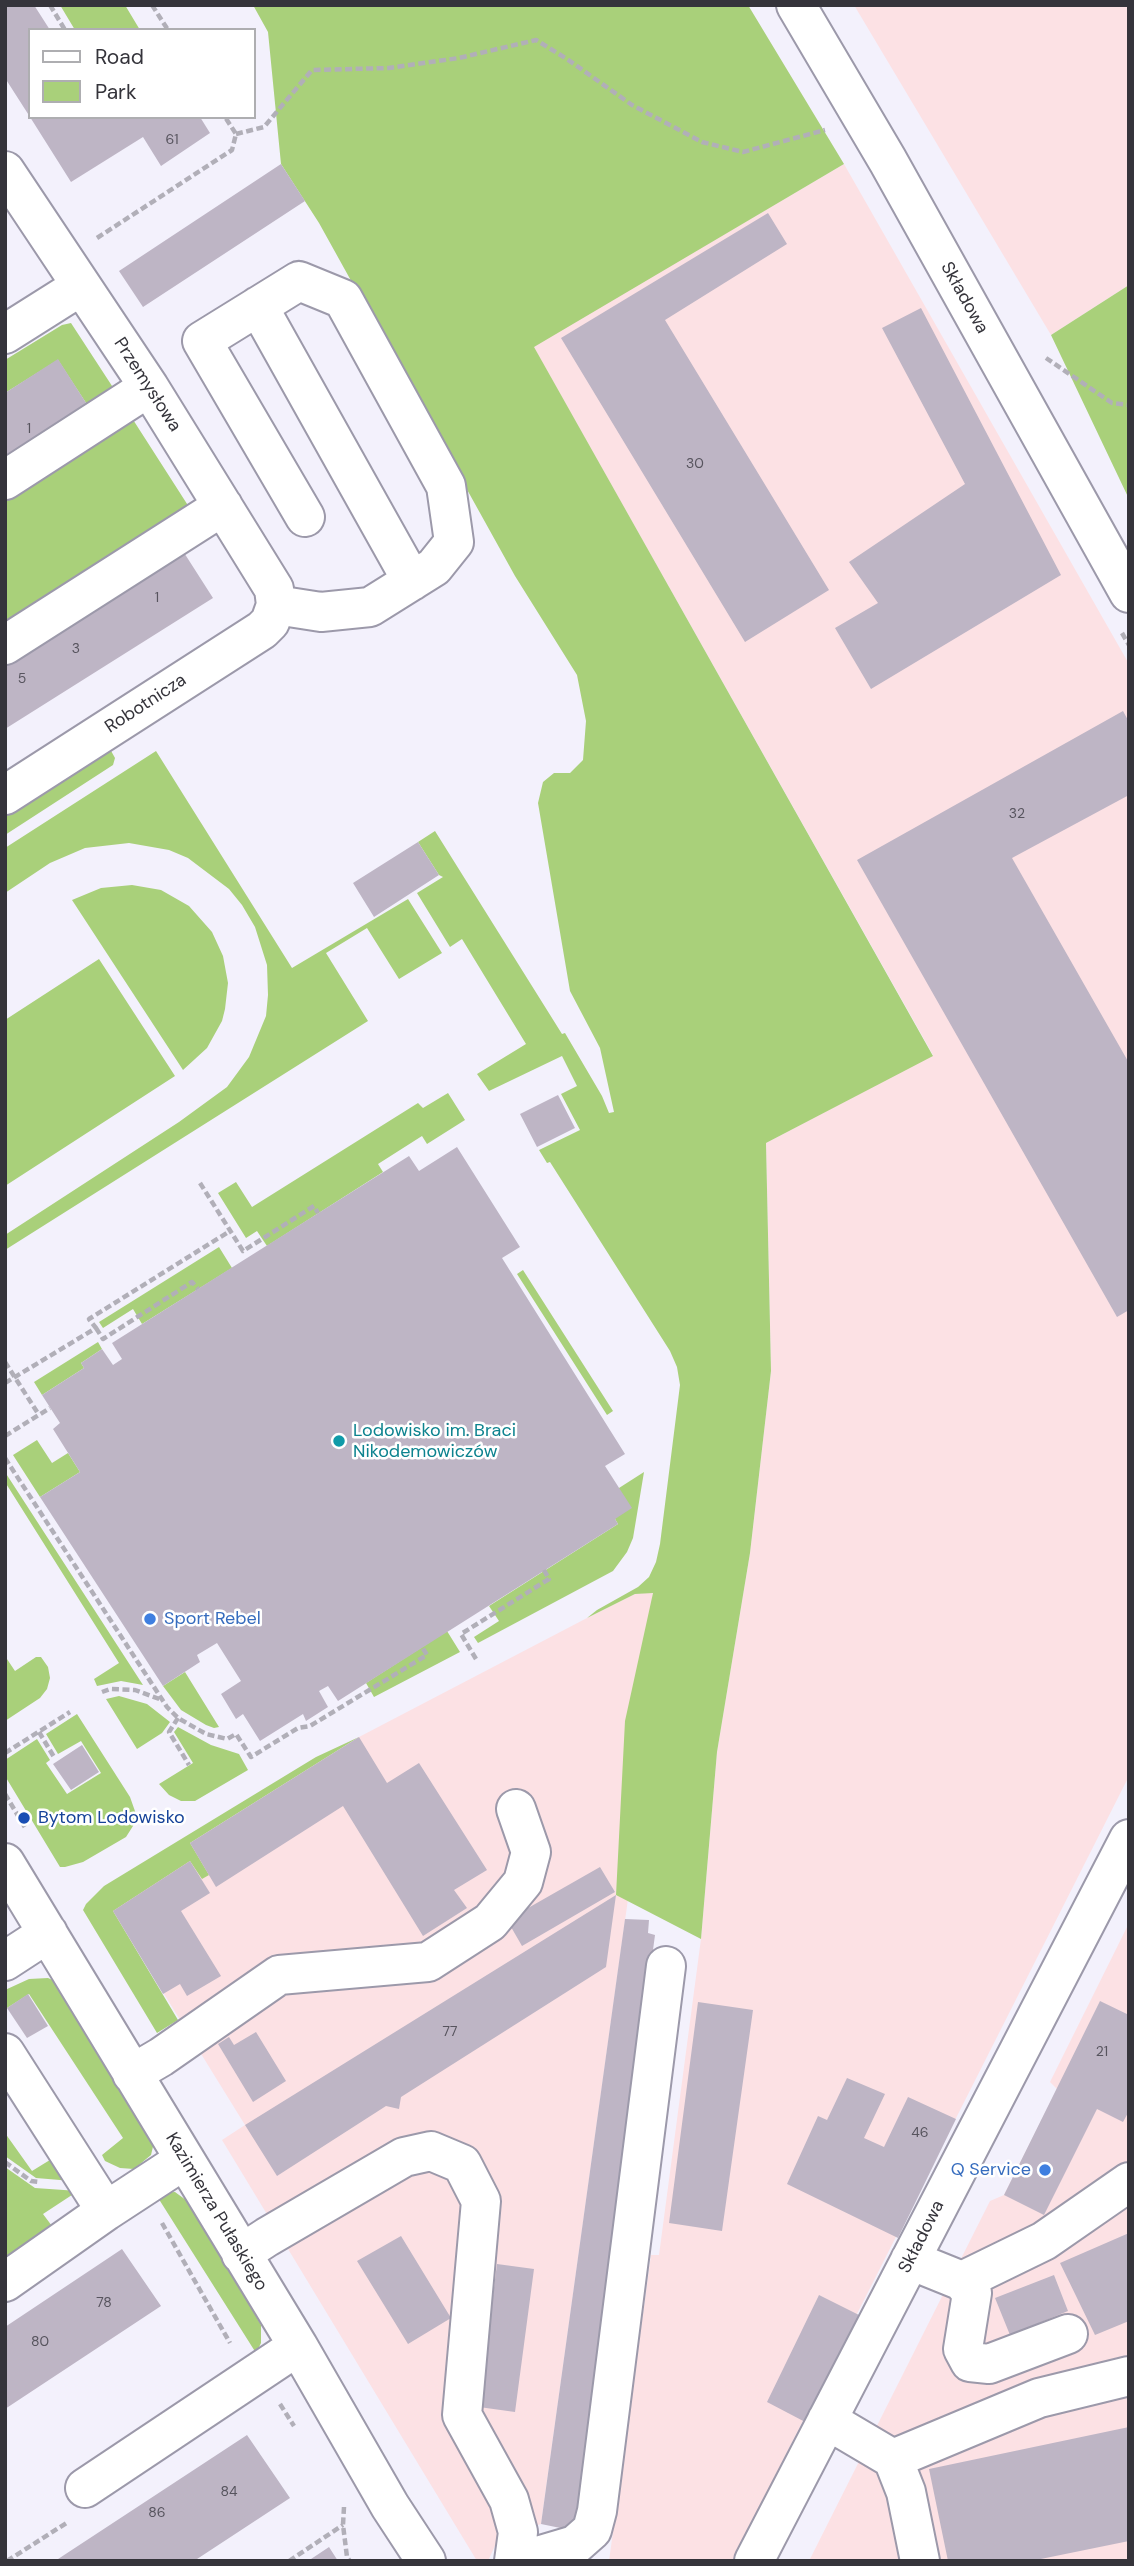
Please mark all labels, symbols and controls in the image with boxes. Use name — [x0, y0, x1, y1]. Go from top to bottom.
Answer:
legend — [28, 28, 256, 119]
text: Road — [95, 43, 144, 71]
text: Park — [95, 78, 136, 106]
house number: 61 — [165, 132, 179, 148]
street label: Składowa — [935, 258, 993, 338]
street label: Przemysłowa — [109, 334, 185, 436]
house number: 1 — [27, 421, 31, 437]
house number: 30 — [686, 456, 704, 472]
house number: 1 — [155, 590, 159, 606]
house number: 3 — [72, 641, 80, 657]
street label: Robotnicza — [101, 670, 191, 738]
house number: 5 — [18, 671, 26, 687]
house number: 32 — [1009, 806, 1025, 822]
place label: Lodowisko im. Braci Nikodemowiczów — [353, 1420, 516, 1462]
marker: Lodowisko im. Braci Nikodemowiczów — [331, 1433, 347, 1449]
place label: Sport Rebel — [164, 1608, 261, 1630]
marker: Sport Rebel — [142, 1611, 158, 1627]
place label: Bytom Lodowisko — [38, 1807, 185, 1829]
marker: Bytom Lodowisko — [16, 1810, 32, 1826]
house number: 77 — [443, 2024, 457, 2040]
house number: 21 — [1096, 2044, 1108, 2060]
house number: 46 — [911, 2125, 929, 2141]
street label: Kazimierza Pułaskiego — [160, 2129, 272, 2295]
place label: Q Service — [951, 2159, 1031, 2181]
marker: Q Service — [1037, 2162, 1053, 2178]
street label: Składowa — [895, 2197, 949, 2277]
house number: 78 — [96, 2295, 112, 2311]
house number: 80 — [31, 2334, 49, 2350]
house number: 84 — [220, 2484, 238, 2500]
house number: 86 — [148, 2505, 166, 2521]

